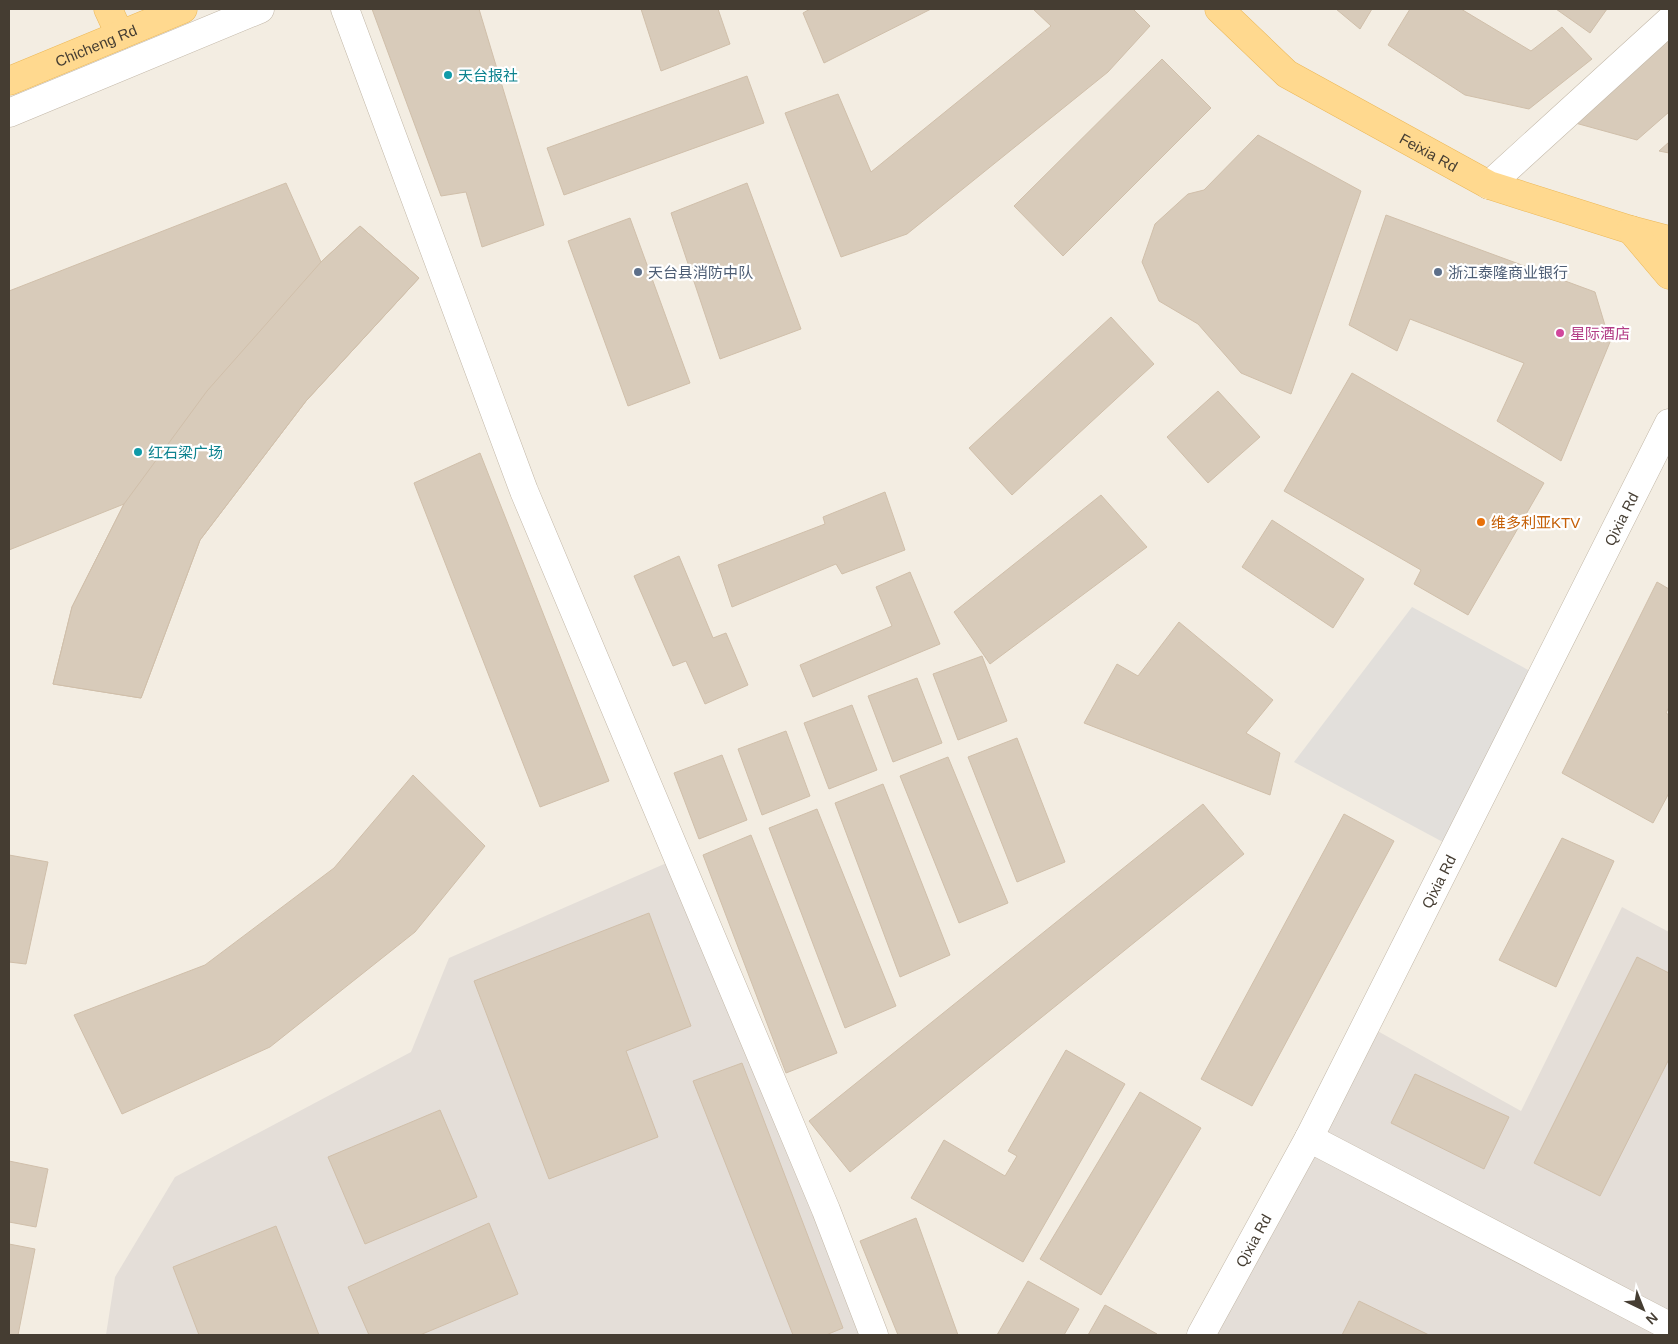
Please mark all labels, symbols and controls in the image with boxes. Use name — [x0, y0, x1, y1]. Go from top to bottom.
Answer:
street label: Chicheng Rd — [53, 21, 139, 70]
place label: 天台报社 — [458, 67, 518, 84]
marker: 天台报社 — [442, 69, 454, 81]
street label: Feixia Rd — [1397, 129, 1461, 175]
place label: 天台县消防中队 — [648, 264, 753, 281]
place label: 浙江泰隆商业银行 — [1448, 264, 1568, 281]
marker: 天台县消防中队 — [632, 266, 644, 278]
marker: 浙江泰隆商业银行 — [1432, 266, 1444, 278]
place label: 星际酒店 — [1570, 325, 1630, 342]
marker: 星际酒店 — [1554, 327, 1566, 339]
place label: 红石梁广场 — [148, 444, 223, 461]
marker: 红石梁广场 — [132, 446, 144, 458]
street label: Qixia Rd — [1600, 489, 1641, 548]
place label: 维多利亚KTV — [1491, 514, 1580, 531]
marker: 维多利亚KTV — [1475, 516, 1487, 528]
street label: Qixia Rd — [1418, 852, 1459, 911]
street label: Qixia Rd — [1232, 1211, 1274, 1270]
north arrow — [1618, 1284, 1668, 1334]
text: N — [1643, 1309, 1661, 1328]

